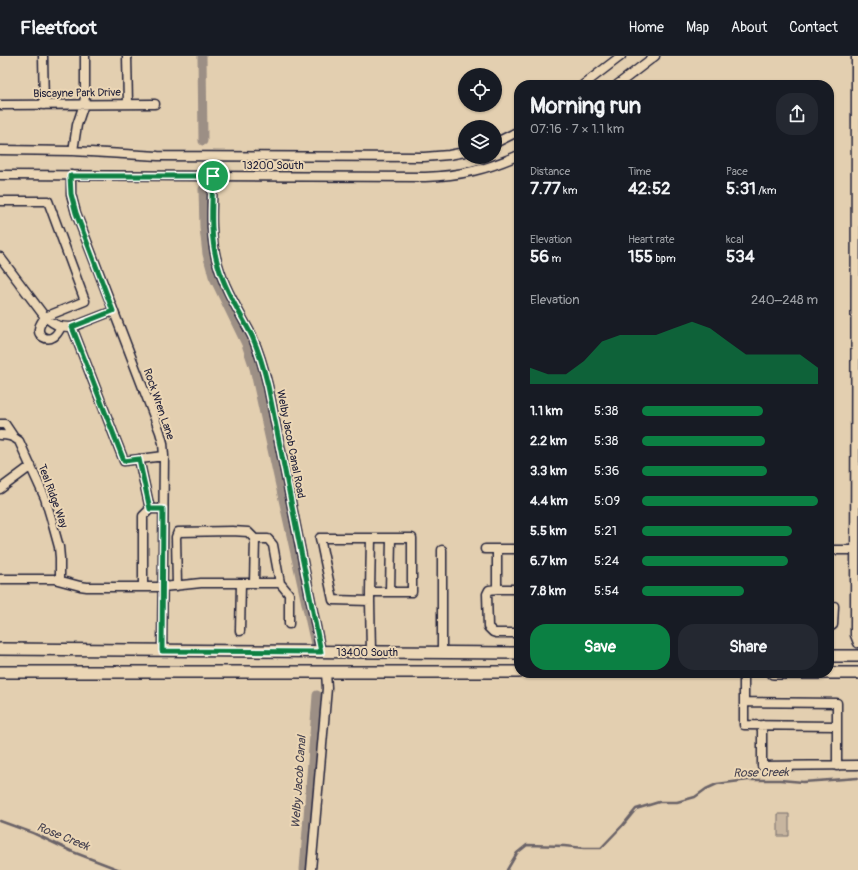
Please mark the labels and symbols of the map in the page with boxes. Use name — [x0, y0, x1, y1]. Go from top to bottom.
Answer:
street label: Biscayne Park Drive — [33, 86, 122, 100]
pin — [196, 159, 230, 193]
street label: 13200 South — [242, 159, 304, 172]
street label: Rock Wren Lane — [141, 367, 177, 442]
street label: Welby Jacob Canal Road — [274, 389, 308, 499]
street label: Teal Ridge Way — [35, 462, 71, 530]
street label: 13400 South — [336, 646, 398, 659]
water label: Welby Jacob Canal — [288, 734, 310, 829]
water label: Rose Creek — [733, 765, 790, 781]
water label: Rose Creek — [34, 820, 92, 855]

